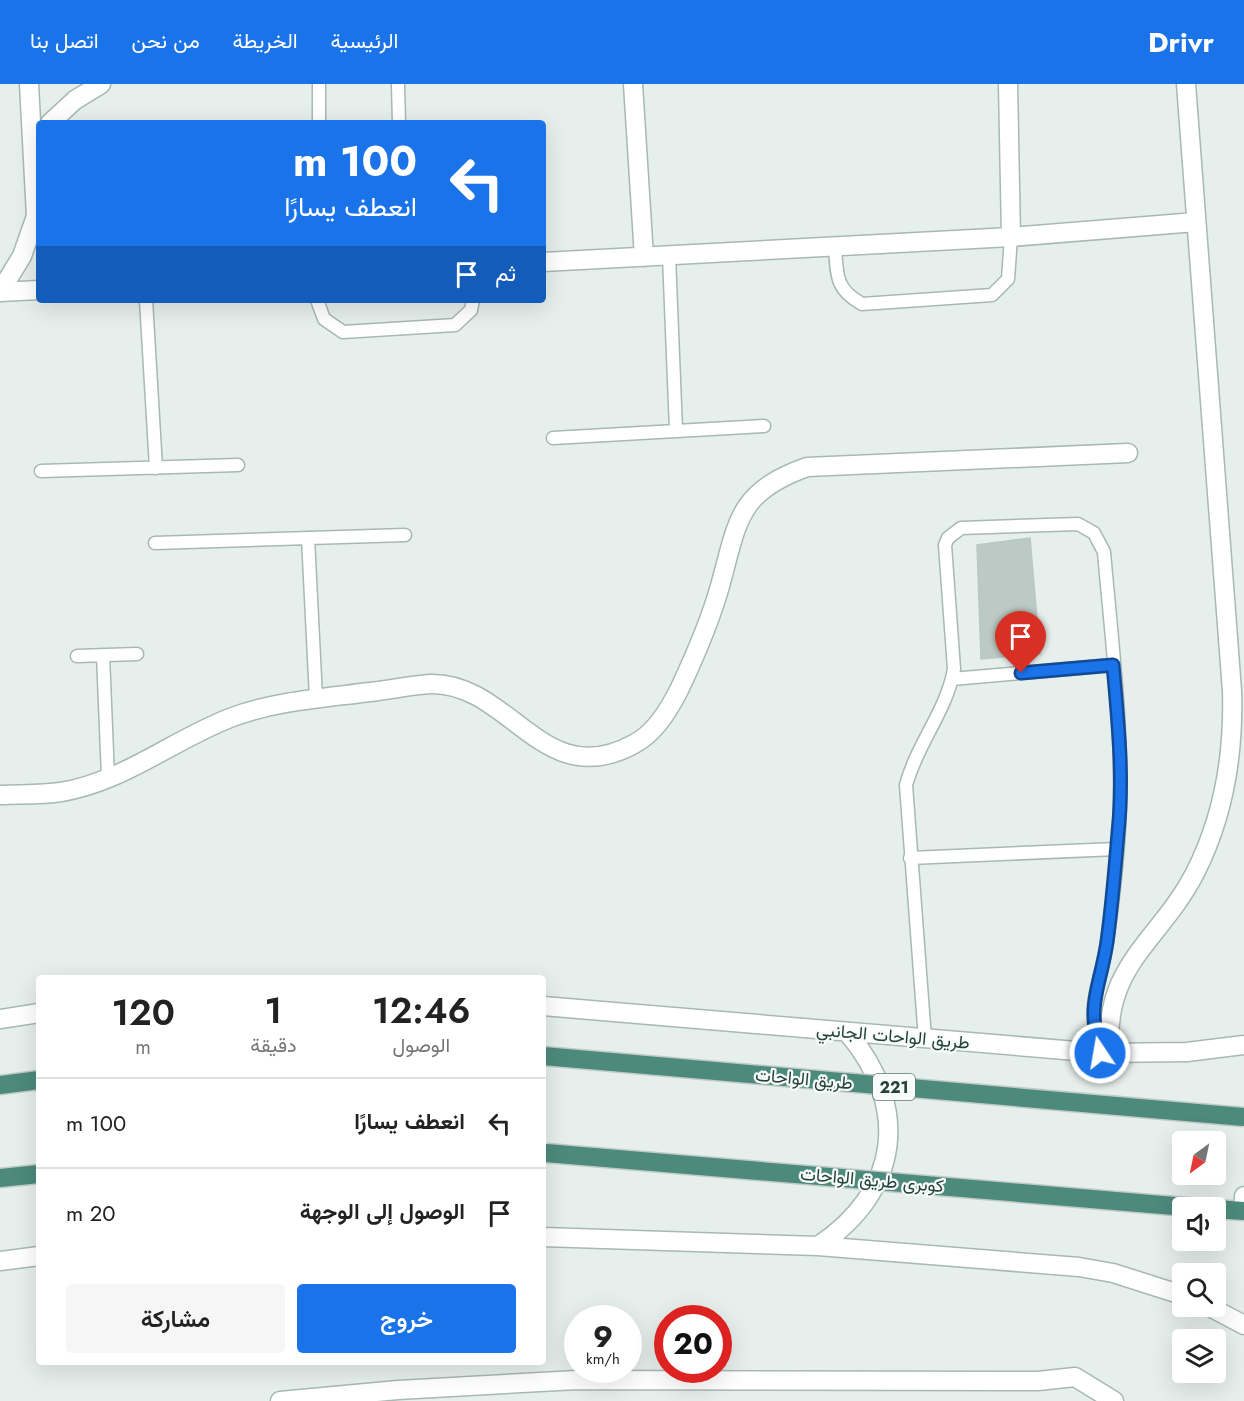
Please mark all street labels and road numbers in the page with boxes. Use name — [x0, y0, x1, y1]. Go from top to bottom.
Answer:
street label: طريق الواحات الجانبي — [815, 1016, 971, 1058]
street label: طريق الواحات — [754, 1062, 854, 1096]
road number: 221 — [873, 1074, 915, 1100]
street label: كوبرى طريق الواحات — [799, 1161, 945, 1199]

